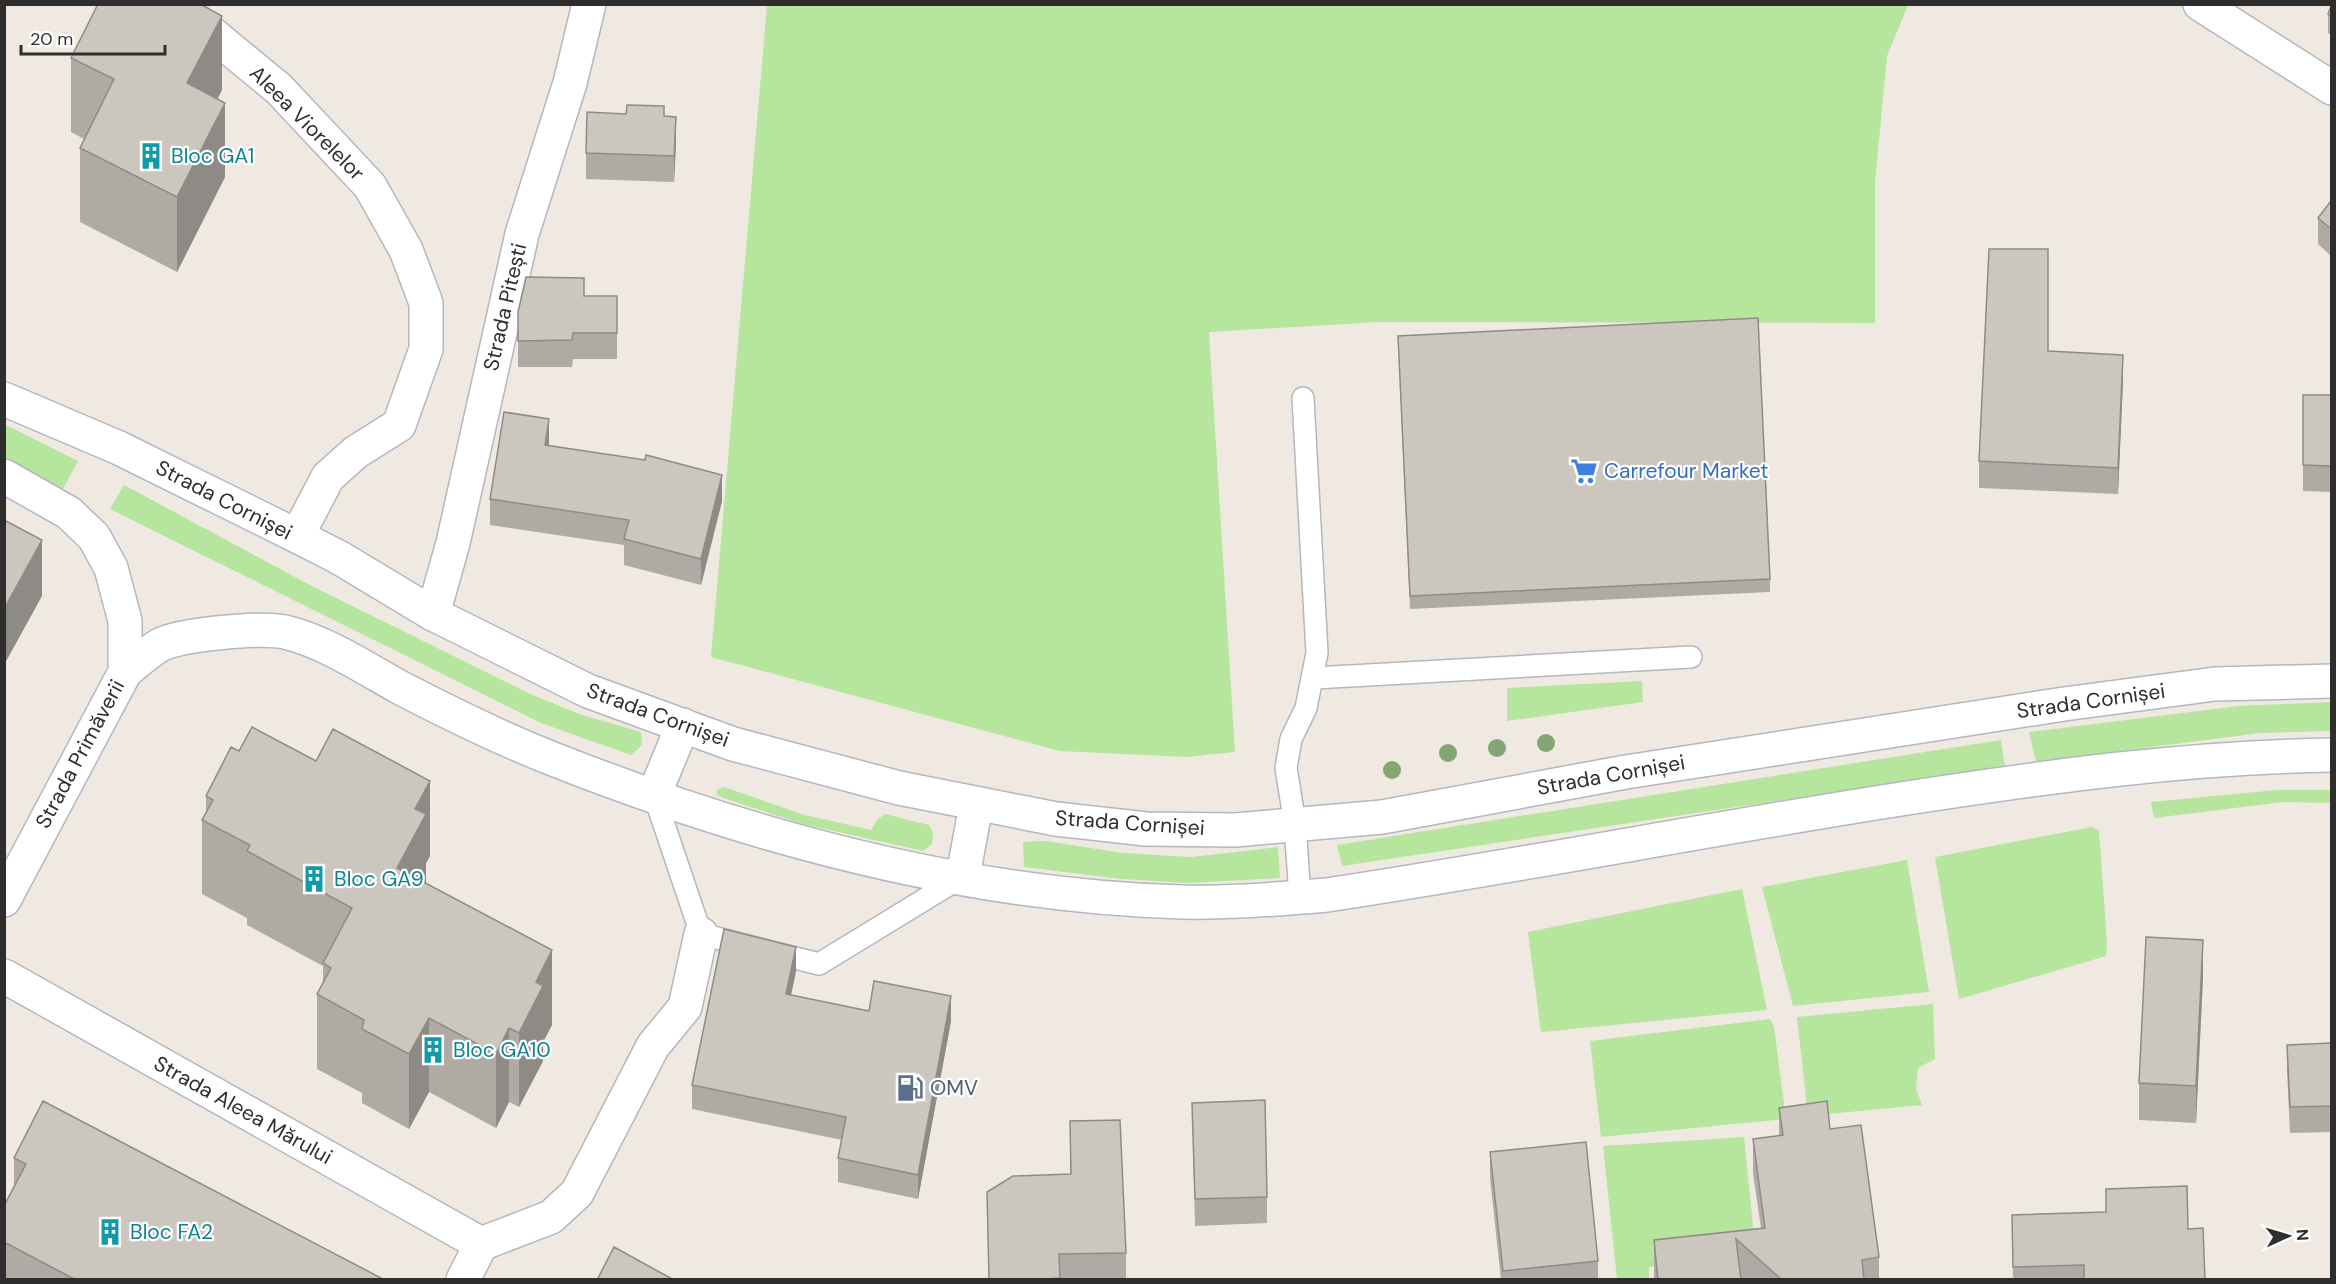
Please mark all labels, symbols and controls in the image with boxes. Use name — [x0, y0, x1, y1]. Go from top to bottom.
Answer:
scale bar — [21, 18, 165, 56]
text: 20 m — [30, 27, 73, 51]
street label: Aleea Viorelelor — [243, 59, 371, 187]
building icon: Bloc GA1 — [136, 141, 166, 171]
place label: Bloc GA1 — [171, 142, 254, 170]
street label: Strada Pitești — [477, 240, 533, 374]
street label: Strada Cornișei — [151, 454, 297, 546]
supermarket icon: Carrefour Market — [1569, 456, 1599, 486]
place label: Carrefour Market — [1604, 457, 1769, 485]
street label: Strada Primăverii — [29, 675, 131, 833]
street label: Strada Cornișei — [583, 676, 733, 754]
street label: Strada Cornișei — [2015, 677, 2167, 725]
street label: Strada Cornișei — [1535, 748, 1687, 802]
street label: Strada Cornișei — [1054, 804, 1206, 842]
building icon: Bloc GA9 — [299, 864, 329, 894]
place label: Bloc GA9 — [334, 865, 424, 893]
building icon: Bloc GA10 — [418, 1035, 448, 1065]
place label: Bloc GA10 — [453, 1036, 551, 1064]
street label: Strada Aleea Mărului — [149, 1049, 337, 1171]
fuel station icon: OMV — [895, 1073, 925, 1103]
place label: OMV — [930, 1074, 978, 1102]
north arrow — [2258, 1206, 2318, 1266]
building icon: Bloc FA2 — [95, 1217, 125, 1247]
place label: Bloc FA2 — [130, 1218, 213, 1246]
text: N — [2292, 1228, 2313, 1242]

